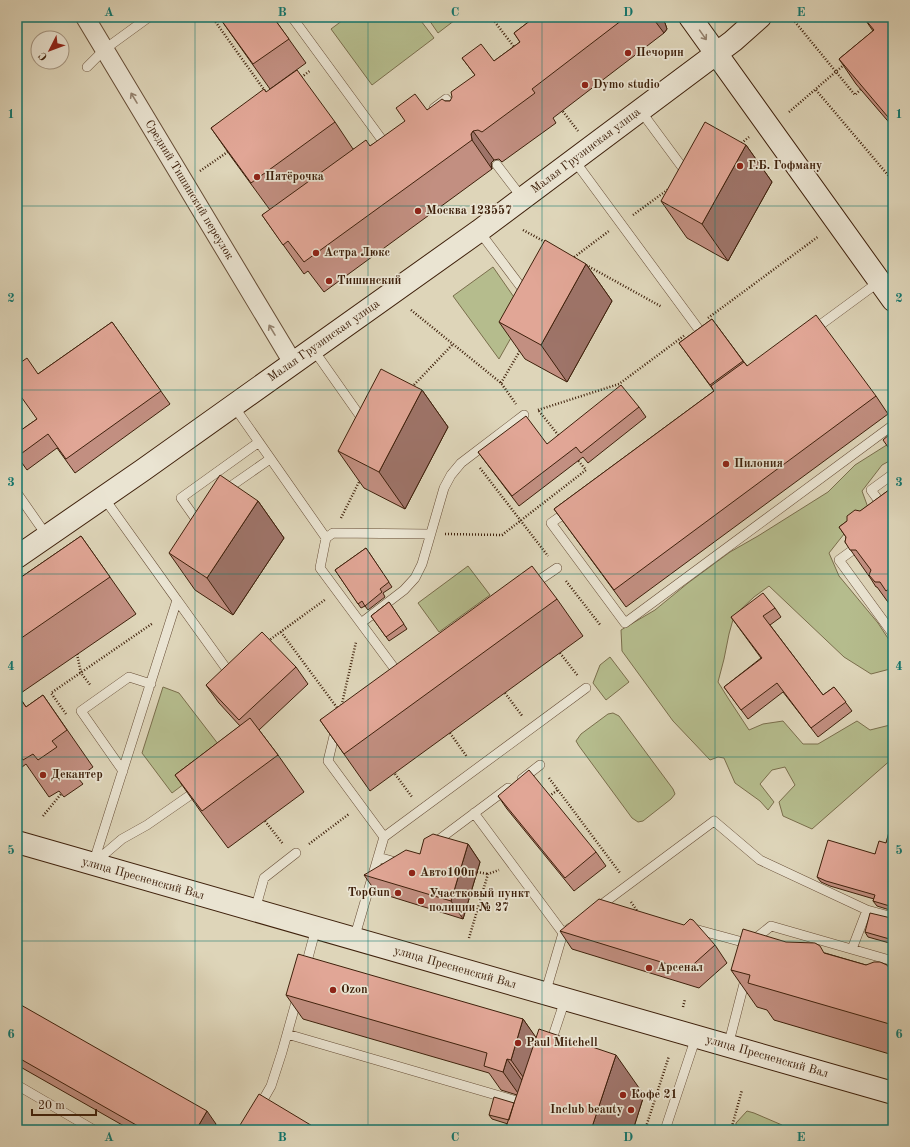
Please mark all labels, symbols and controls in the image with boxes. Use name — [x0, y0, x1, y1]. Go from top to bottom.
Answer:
text: A — [104, 6, 114, 19]
text: B — [277, 6, 287, 19]
text: C — [451, 6, 459, 19]
text: D — [623, 6, 633, 19]
text: E — [797, 6, 806, 19]
north arrow — [30, 30, 70, 70]
one-way arrow — [699, 30, 707, 41]
place label: Печорин — [636, 47, 684, 59]
marker: Печорин — [623, 48, 633, 58]
text: С — [37, 49, 50, 62]
place label: Dymo studio — [593, 79, 660, 91]
marker: Dymo studio — [580, 80, 590, 90]
one-way arrow — [130, 93, 138, 104]
street label: Малая Грузинская улица — [529, 106, 643, 196]
text: 1 — [7, 108, 15, 121]
text: 1 — [895, 108, 903, 121]
street label: Средний Тишинский переулок — [142, 118, 236, 262]
place label: Г.Б. Гофману — [748, 160, 822, 172]
marker: Г.Б. Гофману — [735, 161, 745, 171]
place label: Пятёрочка — [265, 171, 324, 183]
marker: Пятёрочка — [252, 172, 262, 182]
place label: Москва 123557 — [426, 204, 512, 217]
marker: Москва 123557 — [413, 206, 423, 216]
place label: Астра Люкс — [324, 247, 391, 259]
marker: Астра Люкс — [311, 248, 321, 258]
place label: Тишинский — [337, 275, 402, 287]
marker: Тишинский — [324, 276, 334, 286]
text: 2 — [7, 292, 15, 305]
text: 2 — [895, 292, 903, 305]
street label: Малая Грузинская улица — [266, 298, 382, 384]
one-way arrow — [268, 325, 276, 336]
place label: Пилония — [734, 458, 783, 470]
marker: Пилония — [721, 459, 731, 469]
text: 3 — [7, 476, 15, 489]
text: 3 — [895, 476, 903, 489]
text: 4 — [7, 660, 15, 673]
text: 4 — [895, 660, 903, 673]
place label: Декантер — [51, 769, 103, 781]
marker: Декантер — [38, 770, 48, 780]
text: 5 — [7, 844, 15, 857]
text: 5 — [895, 844, 903, 857]
street label: улица Пресненский Вал — [80, 856, 206, 902]
place label: Авто100п — [420, 867, 475, 879]
marker: Авто100п — [407, 868, 417, 878]
place label: TopGun — [348, 887, 390, 899]
marker: TopGun — [393, 888, 403, 898]
place label: Участковый пункт полиции № 27 — [429, 888, 530, 914]
marker: Участковый пункт полиции № 27 — [416, 896, 426, 906]
street label: улица Пресненский Вал — [392, 945, 518, 991]
place label: Арсенал — [657, 962, 703, 974]
marker: Арсенал — [644, 963, 654, 973]
place label: Ozon — [341, 984, 368, 996]
marker: Ozon — [328, 985, 338, 995]
text: 6 — [7, 1028, 15, 1041]
text: 6 — [895, 1028, 903, 1041]
street label: улица Пресненский Вал — [704, 1034, 830, 1080]
place label: Paul Mitchell — [526, 1037, 598, 1049]
marker: Paul Mitchell — [513, 1038, 523, 1048]
place label: Кофе 21 — [631, 1089, 677, 1101]
marker: Кофе 21 — [618, 1090, 628, 1100]
scale bar — [32, 1091, 96, 1117]
text: 20 m — [38, 1100, 65, 1112]
place label: Inclub beauty — [550, 1104, 623, 1116]
marker: Inclub beauty — [626, 1105, 636, 1115]
text: A — [104, 1131, 114, 1144]
text: B — [277, 1131, 287, 1144]
text: C — [451, 1131, 459, 1144]
text: D — [623, 1131, 633, 1144]
text: E — [797, 1131, 806, 1144]

